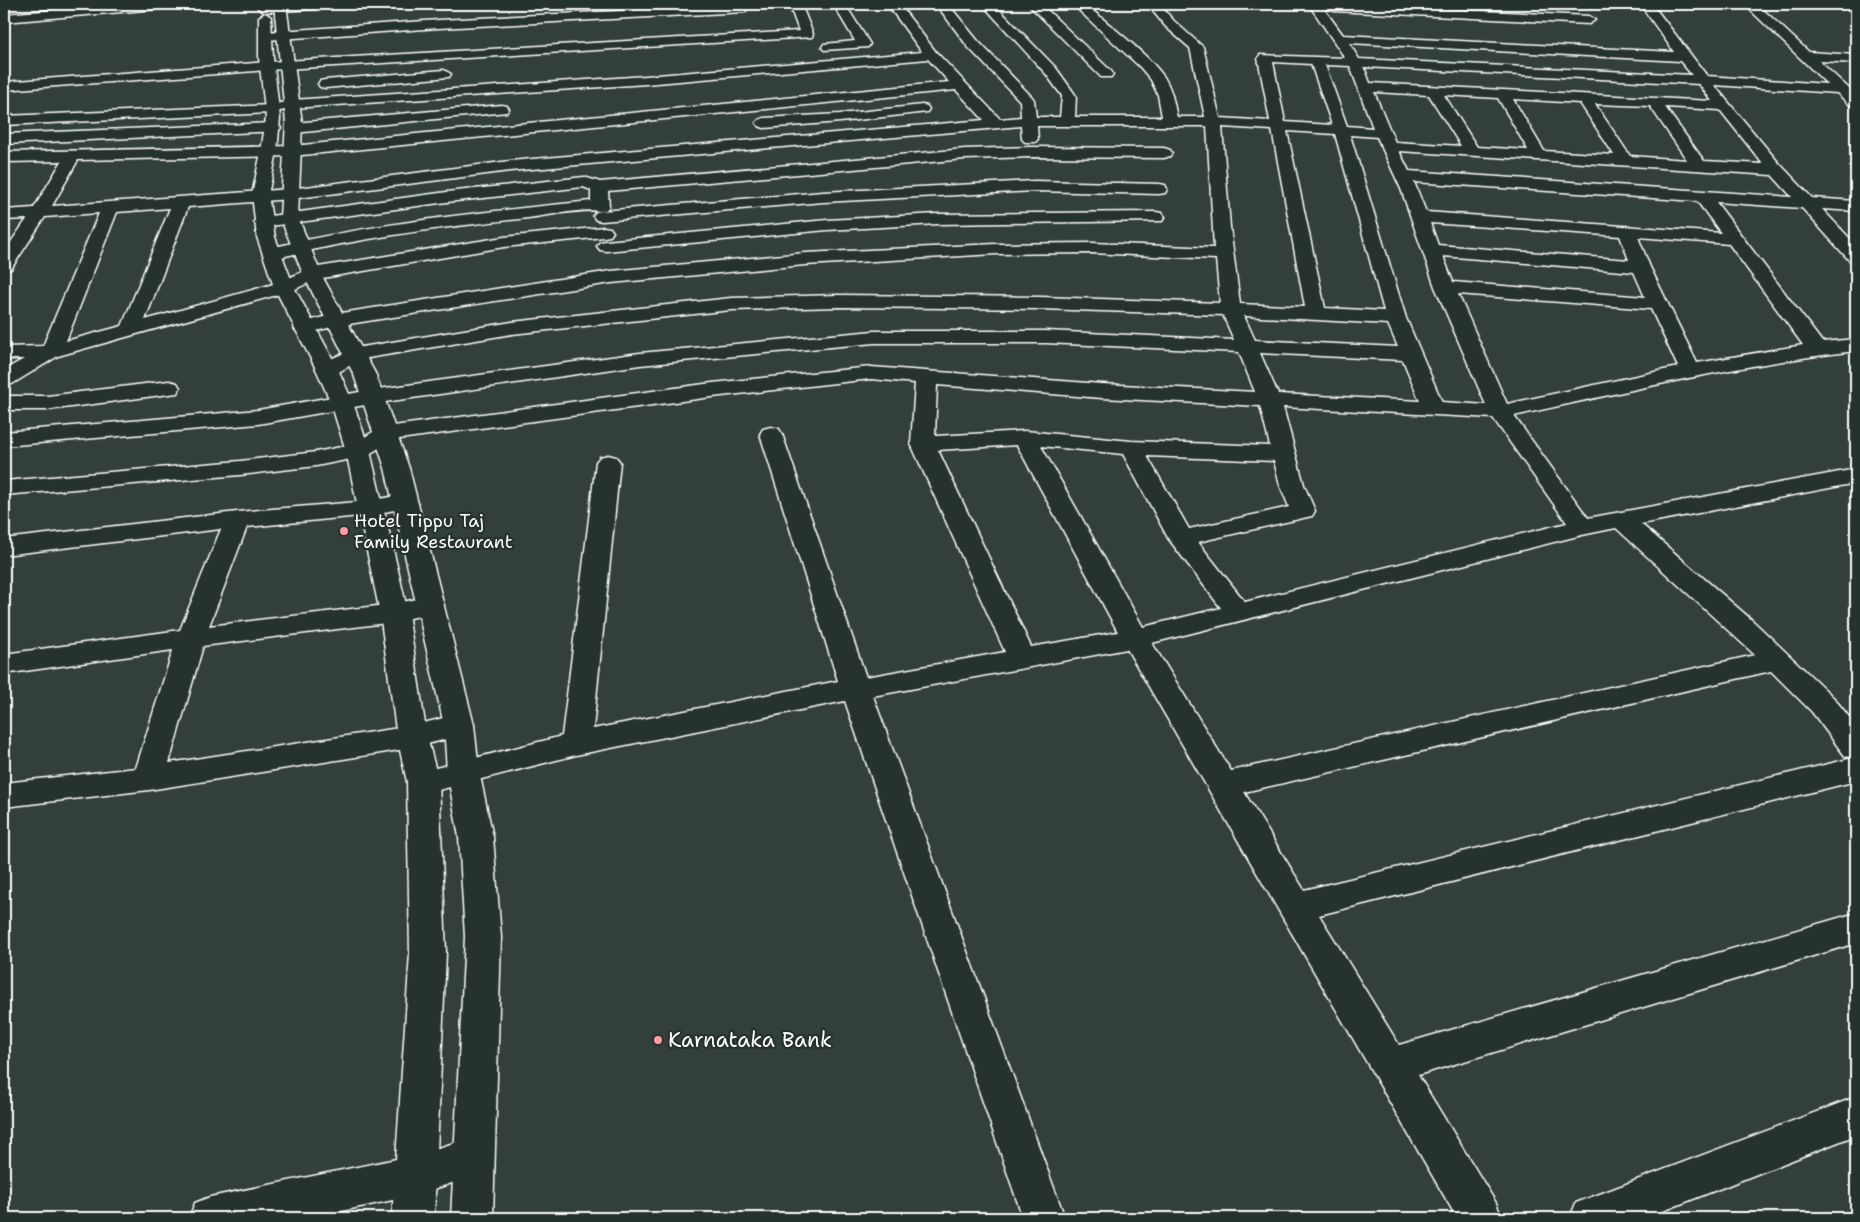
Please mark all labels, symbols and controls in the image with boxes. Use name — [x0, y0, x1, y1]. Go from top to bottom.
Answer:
place label: Hotel Tippu Taj Family Restaurant — [354, 509, 513, 554]
marker: Hotel Tippu Taj Family Restaurant — [338, 525, 350, 537]
place label: Karnataka Bank — [668, 1026, 832, 1054]
marker: Karnataka Bank — [652, 1034, 664, 1046]

